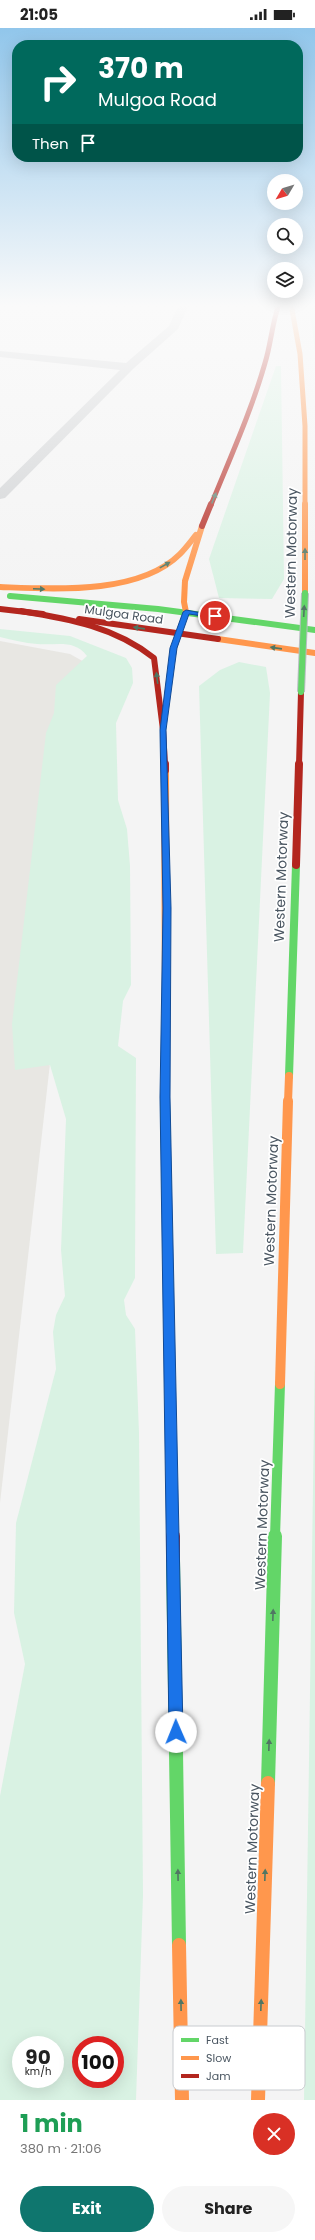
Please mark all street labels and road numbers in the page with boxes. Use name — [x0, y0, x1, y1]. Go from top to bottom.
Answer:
street label: Western Motorway — [280, 487, 302, 618]
street label: Mulgoa Road — [84, 600, 164, 628]
street label: Western Motorway — [269, 811, 293, 943]
street label: Western Motorway — [259, 1135, 283, 1267]
street label: Western Motorway — [250, 1459, 274, 1591]
street label: Western Motorway — [240, 1783, 264, 1915]

